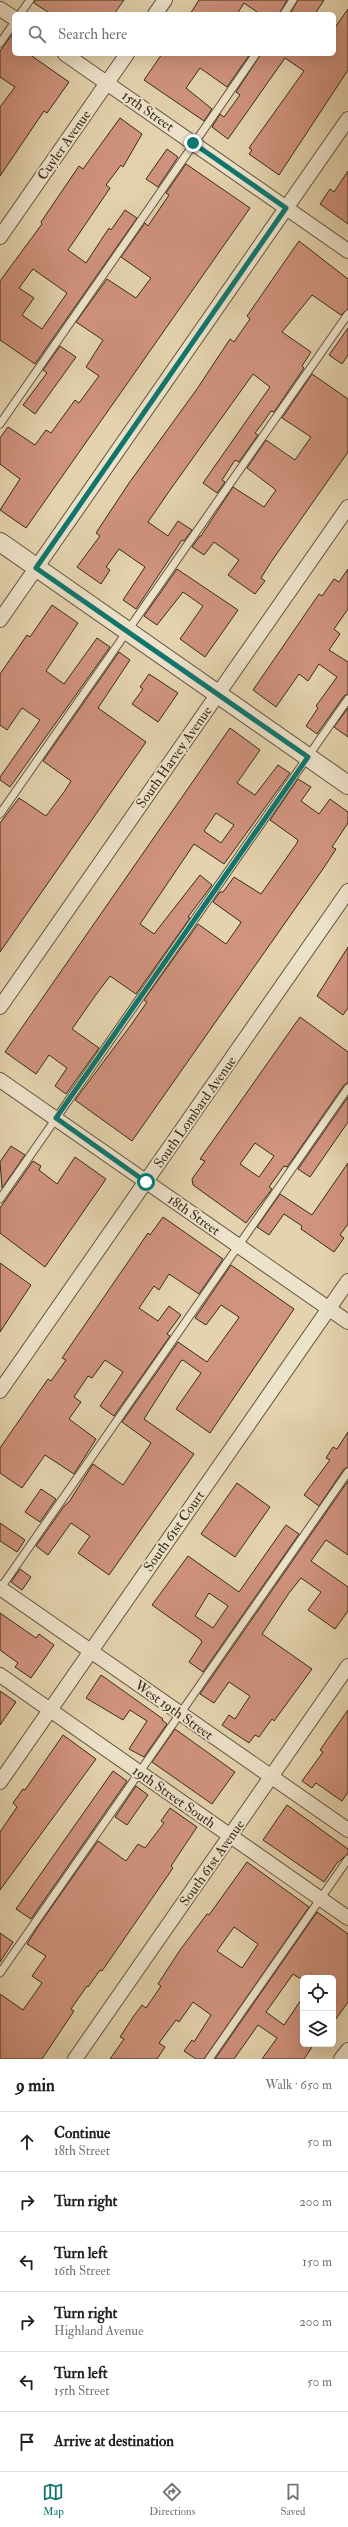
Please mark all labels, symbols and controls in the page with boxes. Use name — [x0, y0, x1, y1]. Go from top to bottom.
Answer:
search box — [12, 12, 336, 56]
icon: search — [26, 23, 48, 45]
text: Search here — [58, 25, 127, 44]
street label: 15th Street — [119, 87, 178, 135]
street label: Cuyler Avenue — [34, 107, 95, 184]
route end — [184, 134, 202, 152]
street label: South Harvey Avenue — [132, 703, 216, 812]
street label: South Lombard Avenue — [150, 1053, 240, 1171]
route start — [137, 1173, 155, 1191]
street label: 18th Street — [164, 1191, 224, 1239]
street label: South 61st Court — [140, 1487, 208, 1575]
street label: West 19th Street — [131, 1676, 217, 1744]
street label: 19th Street South — [129, 1762, 219, 1832]
street label: South 61st Avenue — [176, 1816, 248, 1909]
map controls — [300, 1975, 336, 2047]
button: locate — [300, 1975, 336, 2011]
button: layers — [300, 2011, 336, 2047]
text: 9 min — [16, 2075, 55, 2096]
text: Walk · 650 m — [265, 2077, 332, 2093]
text: Continue — [54, 2124, 110, 2143]
icon: ahead — [16, 2131, 38, 2153]
text: 50 m — [307, 2134, 332, 2150]
text: 18th Street — [54, 2143, 110, 2159]
icon: right — [16, 2191, 38, 2213]
text: Turn right — [54, 2192, 117, 2211]
text: 200 m — [299, 2194, 332, 2210]
text: Turn left — [54, 2244, 108, 2263]
icon: left — [16, 2251, 38, 2273]
text: 150 m — [302, 2254, 332, 2270]
text: 16th Street — [54, 2263, 110, 2279]
text: Turn right — [54, 2304, 117, 2323]
icon: right — [16, 2311, 38, 2333]
text: 200 m — [299, 2314, 332, 2330]
text: Highland Avenue — [54, 2323, 143, 2339]
text: Turn left — [54, 2364, 108, 2383]
icon: left — [16, 2371, 38, 2393]
text: 50 m — [307, 2374, 332, 2390]
text: 15th Street — [54, 2383, 109, 2399]
icon: arrive — [16, 2431, 38, 2453]
text: Arrive at destination — [54, 2432, 174, 2451]
tab: Map — [42, 2481, 64, 2518]
tab: Directions — [149, 2481, 196, 2518]
tab: Saved — [280, 2481, 306, 2518]

